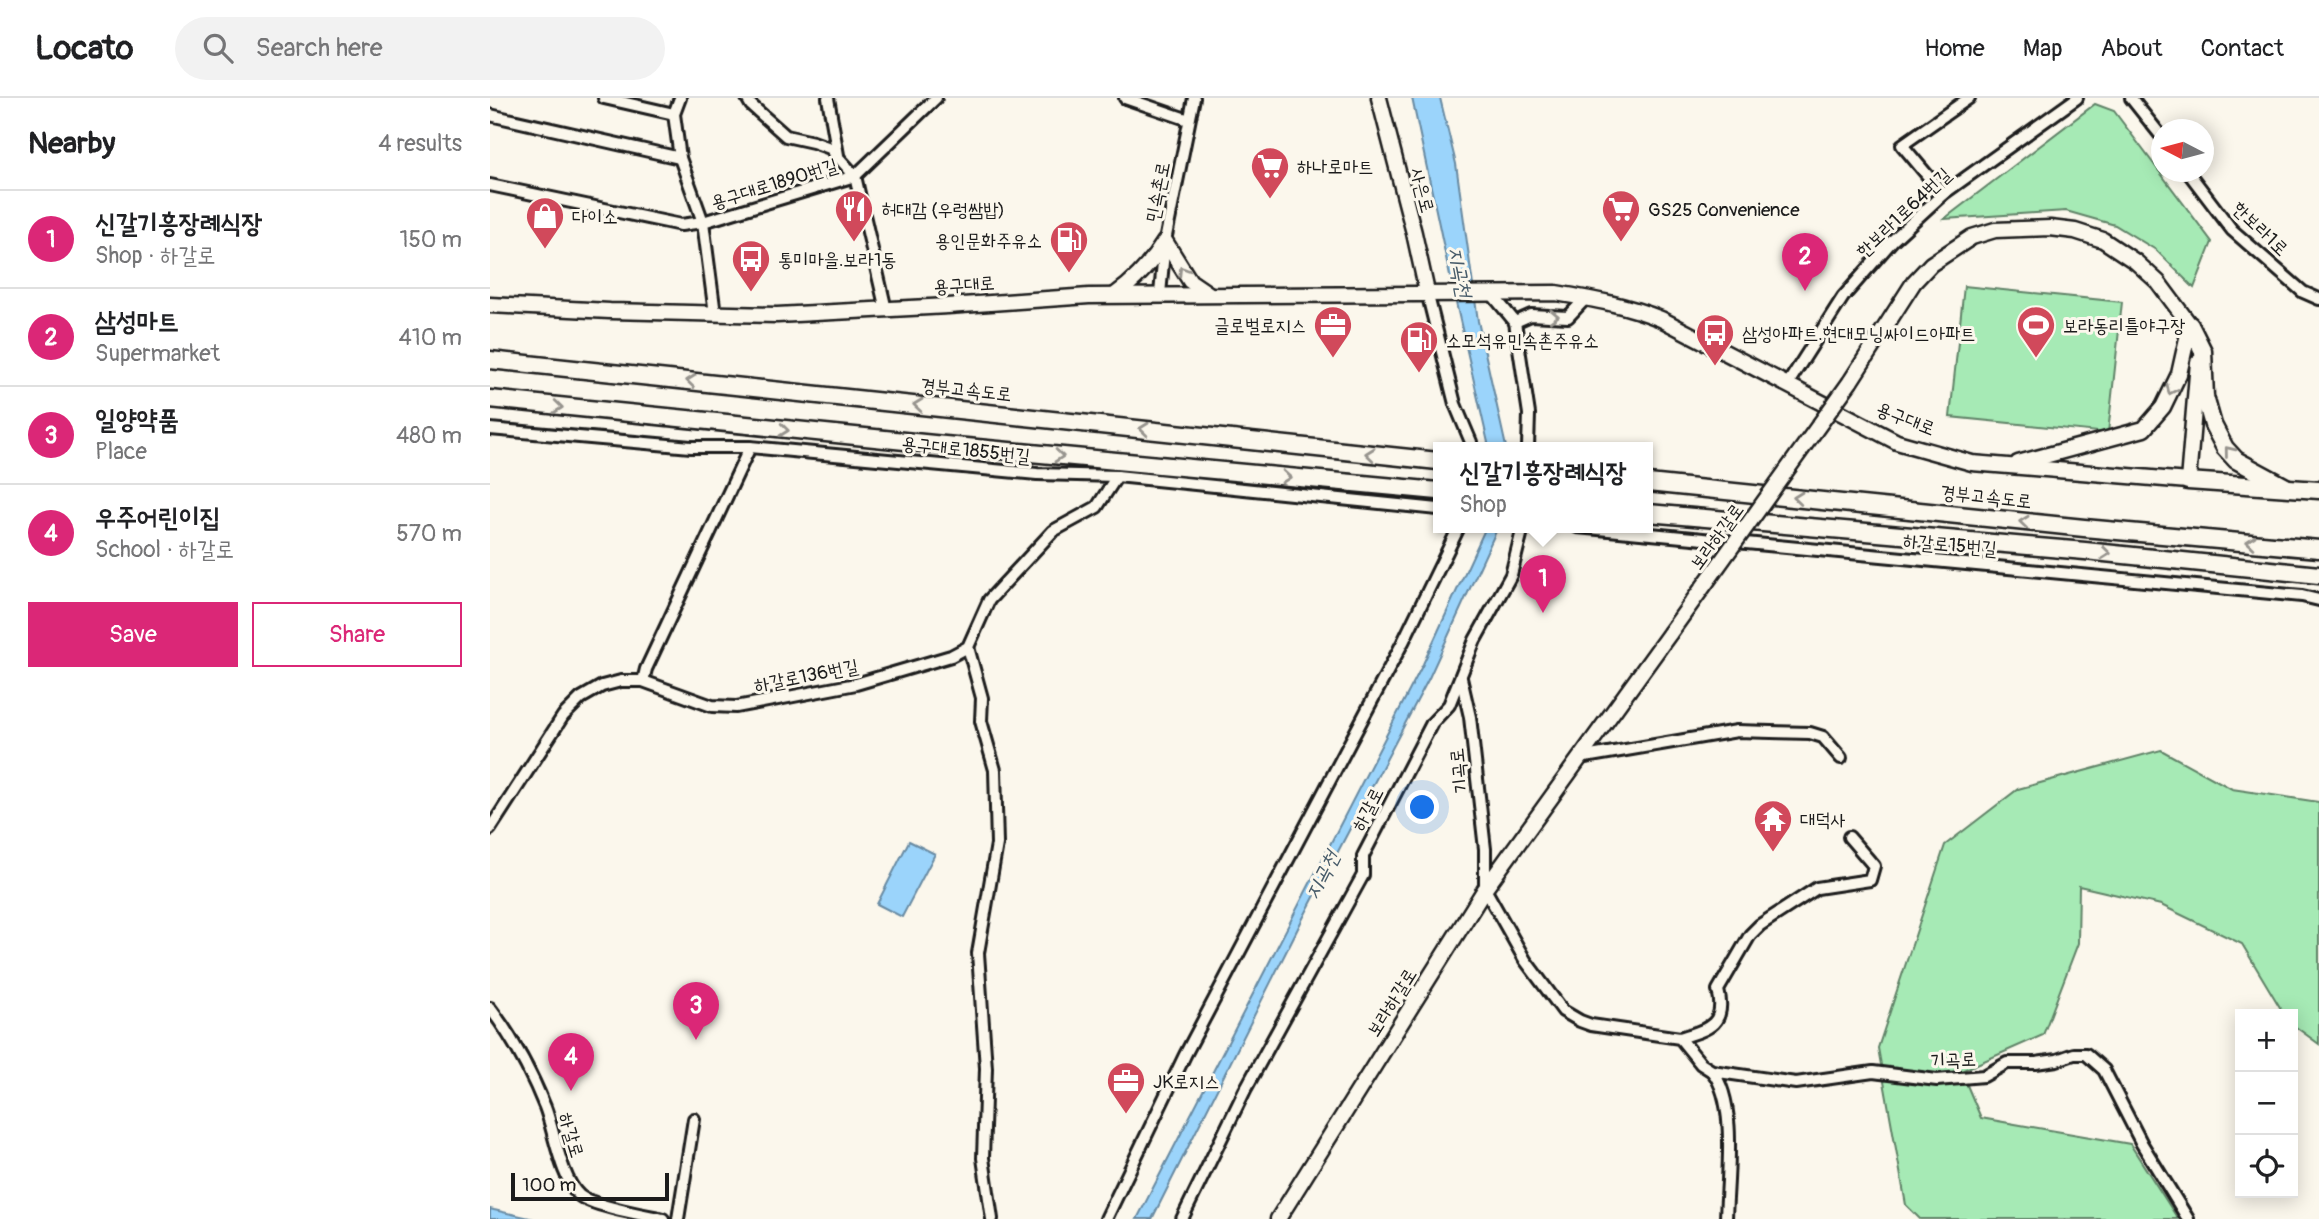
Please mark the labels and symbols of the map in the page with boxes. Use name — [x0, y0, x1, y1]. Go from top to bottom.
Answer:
north arrow — [2151, 119, 2214, 182]
supermarket icon: 하나로마트 — [1249, 145, 1291, 200]
street label: 용구대로1890번길 — [708, 153, 841, 215]
place label: 하나로마트 — [1297, 155, 1373, 179]
street label: 민속촌로 — [1140, 160, 1176, 224]
street label: 한보라1로64번길 — [1851, 163, 1956, 263]
street label: 사은로 — [1405, 165, 1440, 216]
restaurant icon: 허대감 (우렁쌈밥) — [833, 188, 875, 243]
supermarket icon: GS25 Convenience — [1600, 188, 1642, 243]
shop icon: 다이소 — [524, 195, 566, 250]
street label: 한보라1로 — [2227, 196, 2293, 261]
place label: 허대감 (우렁쌈밥) — [881, 198, 1005, 222]
place label: GS25 Convenience — [1648, 198, 1800, 222]
place label: 다이소 — [572, 205, 618, 229]
fuel station icon: 용인문화주유소 — [1048, 219, 1090, 274]
place label: 용인문화주유소 — [935, 229, 1042, 253]
pin: 2 — [1782, 233, 1828, 291]
bus stop icon: 통미마을.보라1동 — [730, 238, 772, 293]
water label: 지곡천 — [1441, 245, 1478, 302]
place label: 통미마을.보라1동 — [778, 248, 897, 272]
one-way arrow — [1179, 265, 1192, 278]
street label: 용구대로 — [933, 271, 995, 299]
office icon: 글로벌로지스 — [1312, 304, 1354, 359]
sports icon: 보라동리틀야구장 — [2015, 304, 2057, 359]
one-way arrow — [1548, 309, 1559, 324]
bus stop icon: 삼성아파트.현대모닝싸이드아파트 — [1694, 312, 1736, 367]
place label: 글로벌로지스 — [1214, 314, 1306, 338]
place label: 보라동리틀야구장 — [2063, 314, 2185, 338]
fuel station icon: 소모석유민속촌주유소 — [1398, 319, 1440, 374]
place label: 삼성아파트.현대모닝싸이드아파트 — [1742, 322, 1976, 346]
place label: 소모석유민속촌주유소 — [1446, 329, 1599, 353]
street label: 경부고속도로 — [919, 373, 1013, 407]
one-way arrow — [686, 374, 697, 389]
one-way arrow — [2165, 383, 2179, 395]
street label: 용구대로 — [1873, 397, 1938, 441]
one-way arrow — [912, 398, 924, 413]
one-way arrow — [552, 399, 564, 414]
one-way arrow — [778, 422, 790, 437]
one-way arrow — [1138, 422, 1150, 437]
street label: 용구대로1855번길 — [900, 431, 1031, 469]
one-way arrow — [1364, 446, 1376, 461]
one-way arrow — [2225, 446, 2238, 459]
one-way arrow — [1054, 448, 1065, 463]
one-way arrow — [1281, 469, 1292, 484]
street label: 경부고속도로 — [1939, 480, 2033, 514]
one-way arrow — [1792, 491, 1803, 506]
street label: 보라하갈로 — [1685, 499, 1749, 575]
one-way arrow — [2019, 514, 2030, 529]
street label: 하갈로15번길 — [1902, 529, 1998, 561]
one-way arrow — [2245, 535, 2256, 550]
one-way arrow — [2101, 545, 2112, 560]
pin: 1 — [1520, 555, 1566, 613]
street label: 하갈로136번길 — [752, 654, 860, 698]
street label: 기곡로 — [1445, 747, 1473, 795]
street label: 하갈로 — [1347, 784, 1389, 835]
your location — [1405, 790, 1439, 824]
temple icon: 대덕사 — [1752, 798, 1794, 853]
place label: 대덕사 — [1800, 808, 1846, 832]
water label: 지곡천 — [1299, 845, 1347, 904]
street label: 보라하갈로 — [1361, 964, 1422, 1041]
pin: 3 — [673, 982, 719, 1040]
pin: 4 — [548, 1033, 594, 1091]
street label: 기곡로 — [1930, 1047, 1976, 1073]
office icon: JK로지스 — [1105, 1060, 1147, 1115]
place label: JK로지스 — [1153, 1070, 1219, 1094]
street label: 하갈로 — [553, 1110, 589, 1161]
scale bar — [511, 1170, 668, 1202]

